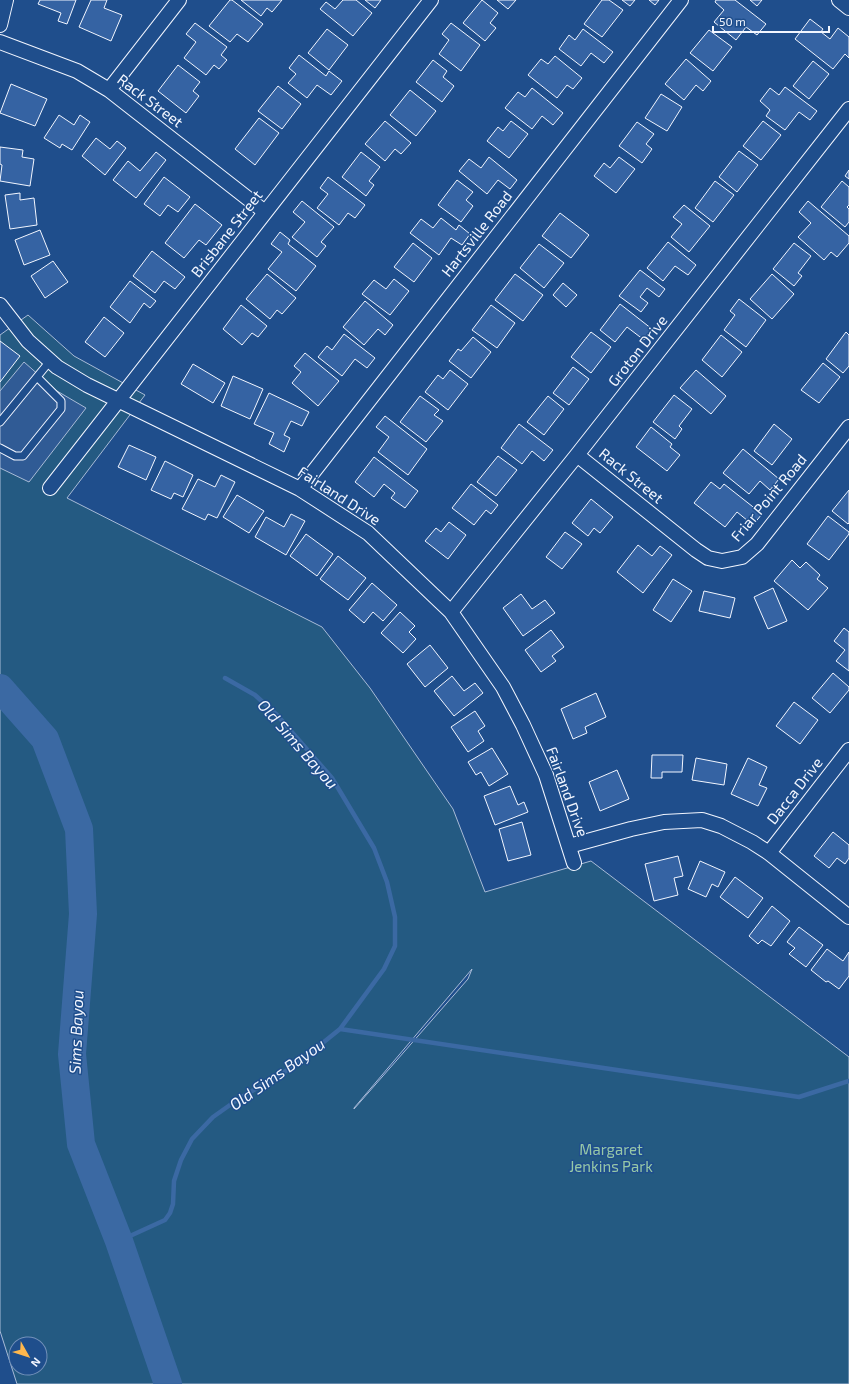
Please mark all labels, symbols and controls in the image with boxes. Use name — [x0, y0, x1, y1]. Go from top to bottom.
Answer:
scale bar — [713, 8, 829, 34]
text: 50 m — [719, 14, 746, 28]
street label: Rack Street — [114, 70, 187, 131]
street label: Brisbane Street — [187, 186, 266, 280]
street label: Hartsville Road — [437, 187, 515, 280]
street label: Groton Drive — [604, 311, 671, 390]
street label: Rack Street — [596, 444, 668, 507]
street label: Friar Point Road — [727, 450, 810, 545]
street label: Fairland Drive — [295, 462, 384, 528]
water label: Old Sims Bayou — [254, 695, 342, 793]
street label: Fairland Drive — [543, 744, 593, 839]
street label: Dacca Drive — [763, 753, 826, 827]
water label: Sims Bayou — [65, 990, 87, 1074]
water label: Old Sims Bayou — [225, 1034, 329, 1114]
park label: Margaret Jenkins Park — [569, 1140, 653, 1175]
north arrow — [8, 1336, 48, 1376]
text: N — [29, 1355, 44, 1370]

